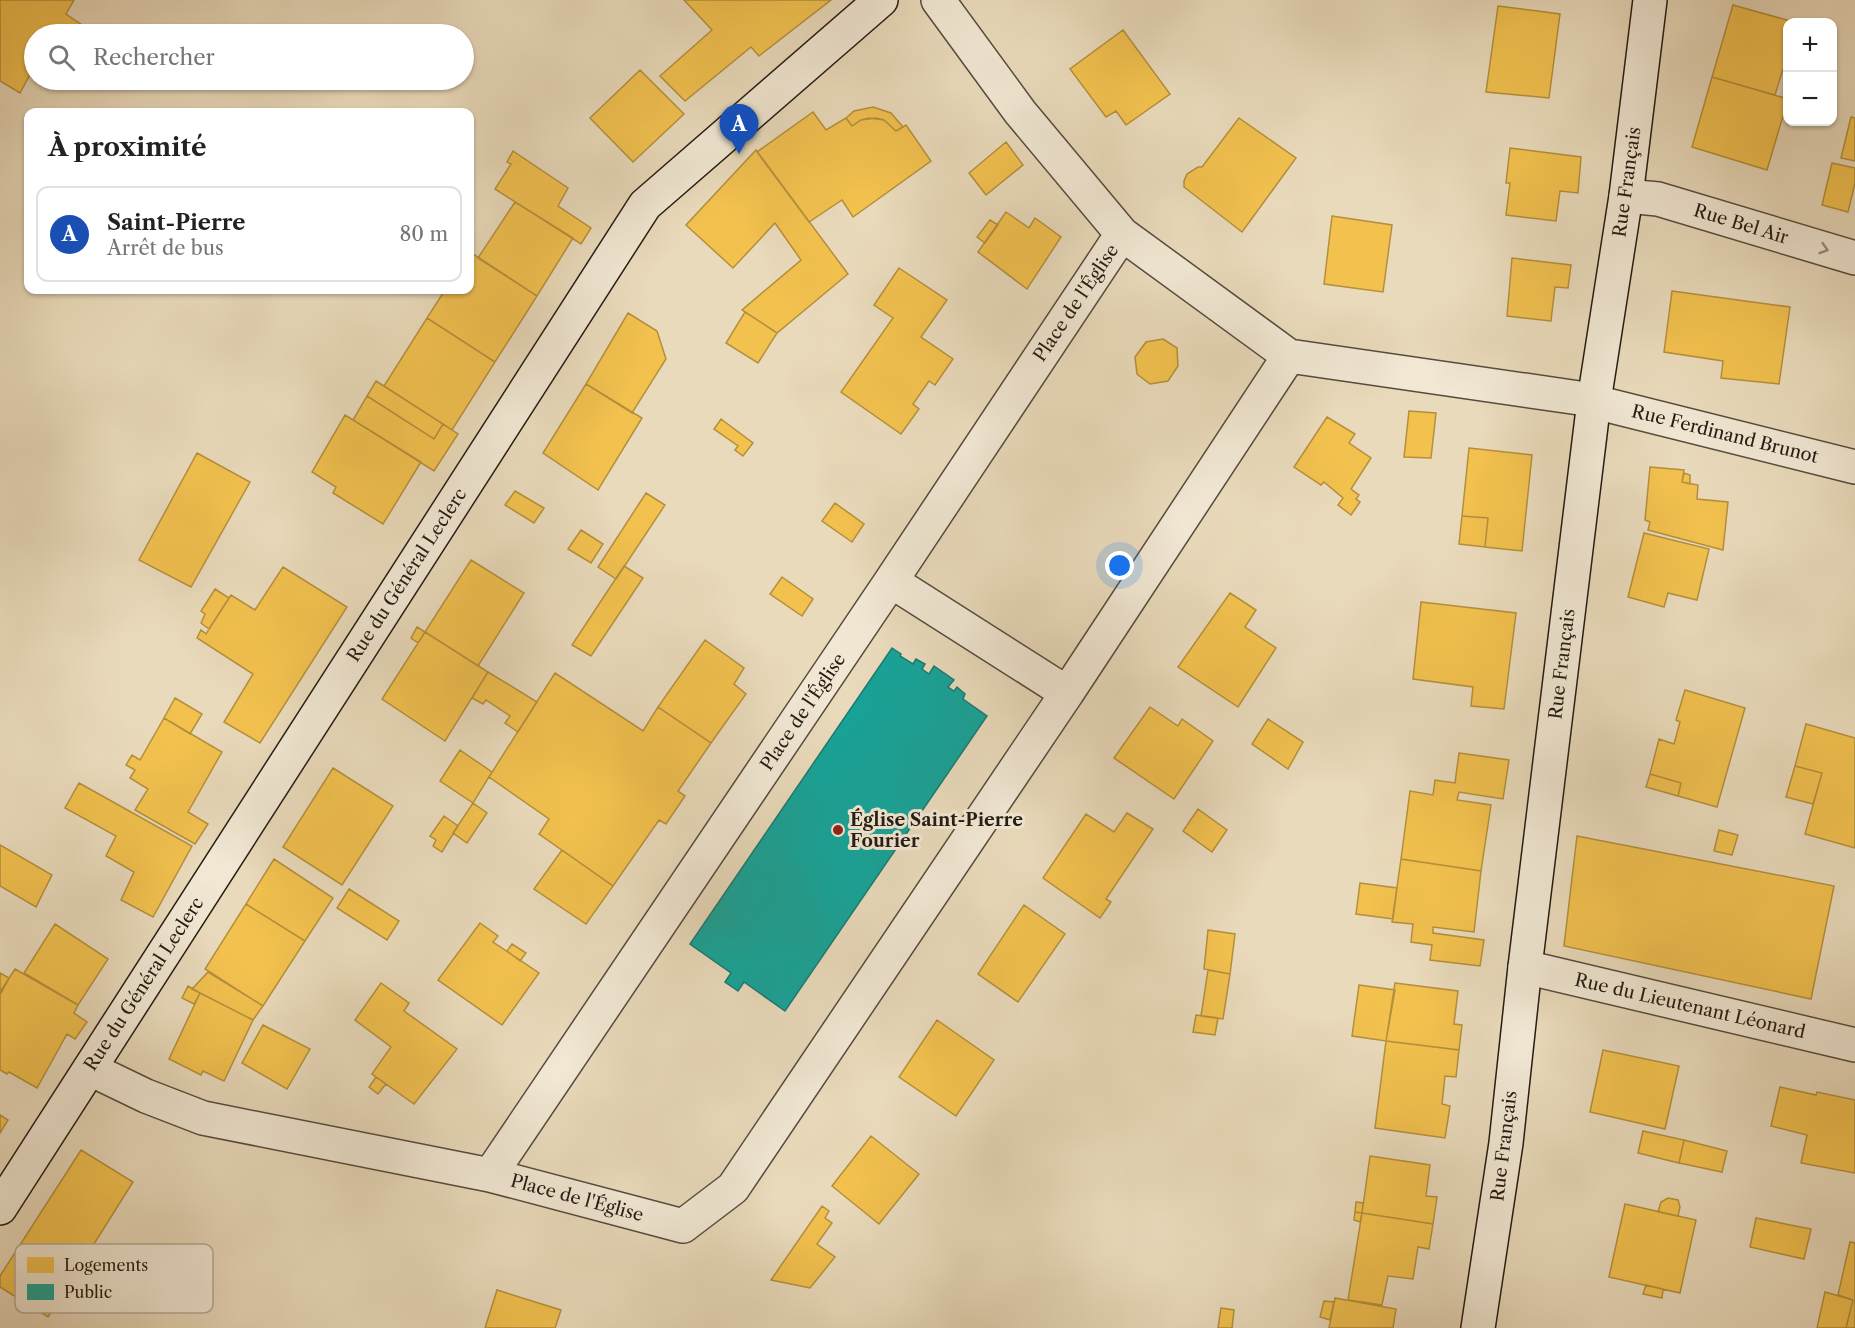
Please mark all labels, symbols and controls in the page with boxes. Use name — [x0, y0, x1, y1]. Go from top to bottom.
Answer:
map controls — [1783, 18, 1837, 126]
button: + — [1783, 18, 1837, 72]
search box — [24, 24, 474, 90]
icon: search — [45, 41, 78, 74]
text: Rechercher — [93, 44, 215, 71]
button: − — [1783, 72, 1837, 126]
pin: A — [720, 104, 758, 154]
street label: Rue Français — [1608, 125, 1646, 239]
text: À proximité — [48, 131, 207, 163]
street label: Rue Bel Air — [1691, 199, 1791, 249]
text: Saint-Pierre — [107, 209, 245, 236]
text: A — [62, 222, 77, 246]
text: 80 m — [400, 222, 448, 246]
text: Arrêt de bus — [107, 236, 224, 260]
street label: Place de l'Église — [1028, 240, 1123, 366]
one-way arrow — [1818, 242, 1829, 254]
street label: Rue Ferdinand Brunot — [1629, 400, 1821, 468]
street label: Rue du Général Leclerc — [343, 484, 471, 666]
your location — [1105, 551, 1134, 580]
street label: Rue Français — [1544, 607, 1580, 721]
street label: Place de l'Église — [755, 649, 850, 775]
place label: Église Saint-Pierre Fourier — [850, 808, 1023, 852]
marker: Église Saint-Pierre Fourier — [831, 823, 845, 837]
street label: Rue du Général Leclerc — [80, 893, 208, 1075]
street label: Rue du Lieutenant Léonard — [1573, 969, 1807, 1043]
street label: Rue Français — [1486, 1089, 1522, 1203]
street label: Place de l'Église — [508, 1169, 646, 1226]
legend — [15, 1244, 213, 1313]
text: Logements — [64, 1255, 148, 1275]
text: Public — [64, 1282, 112, 1302]

